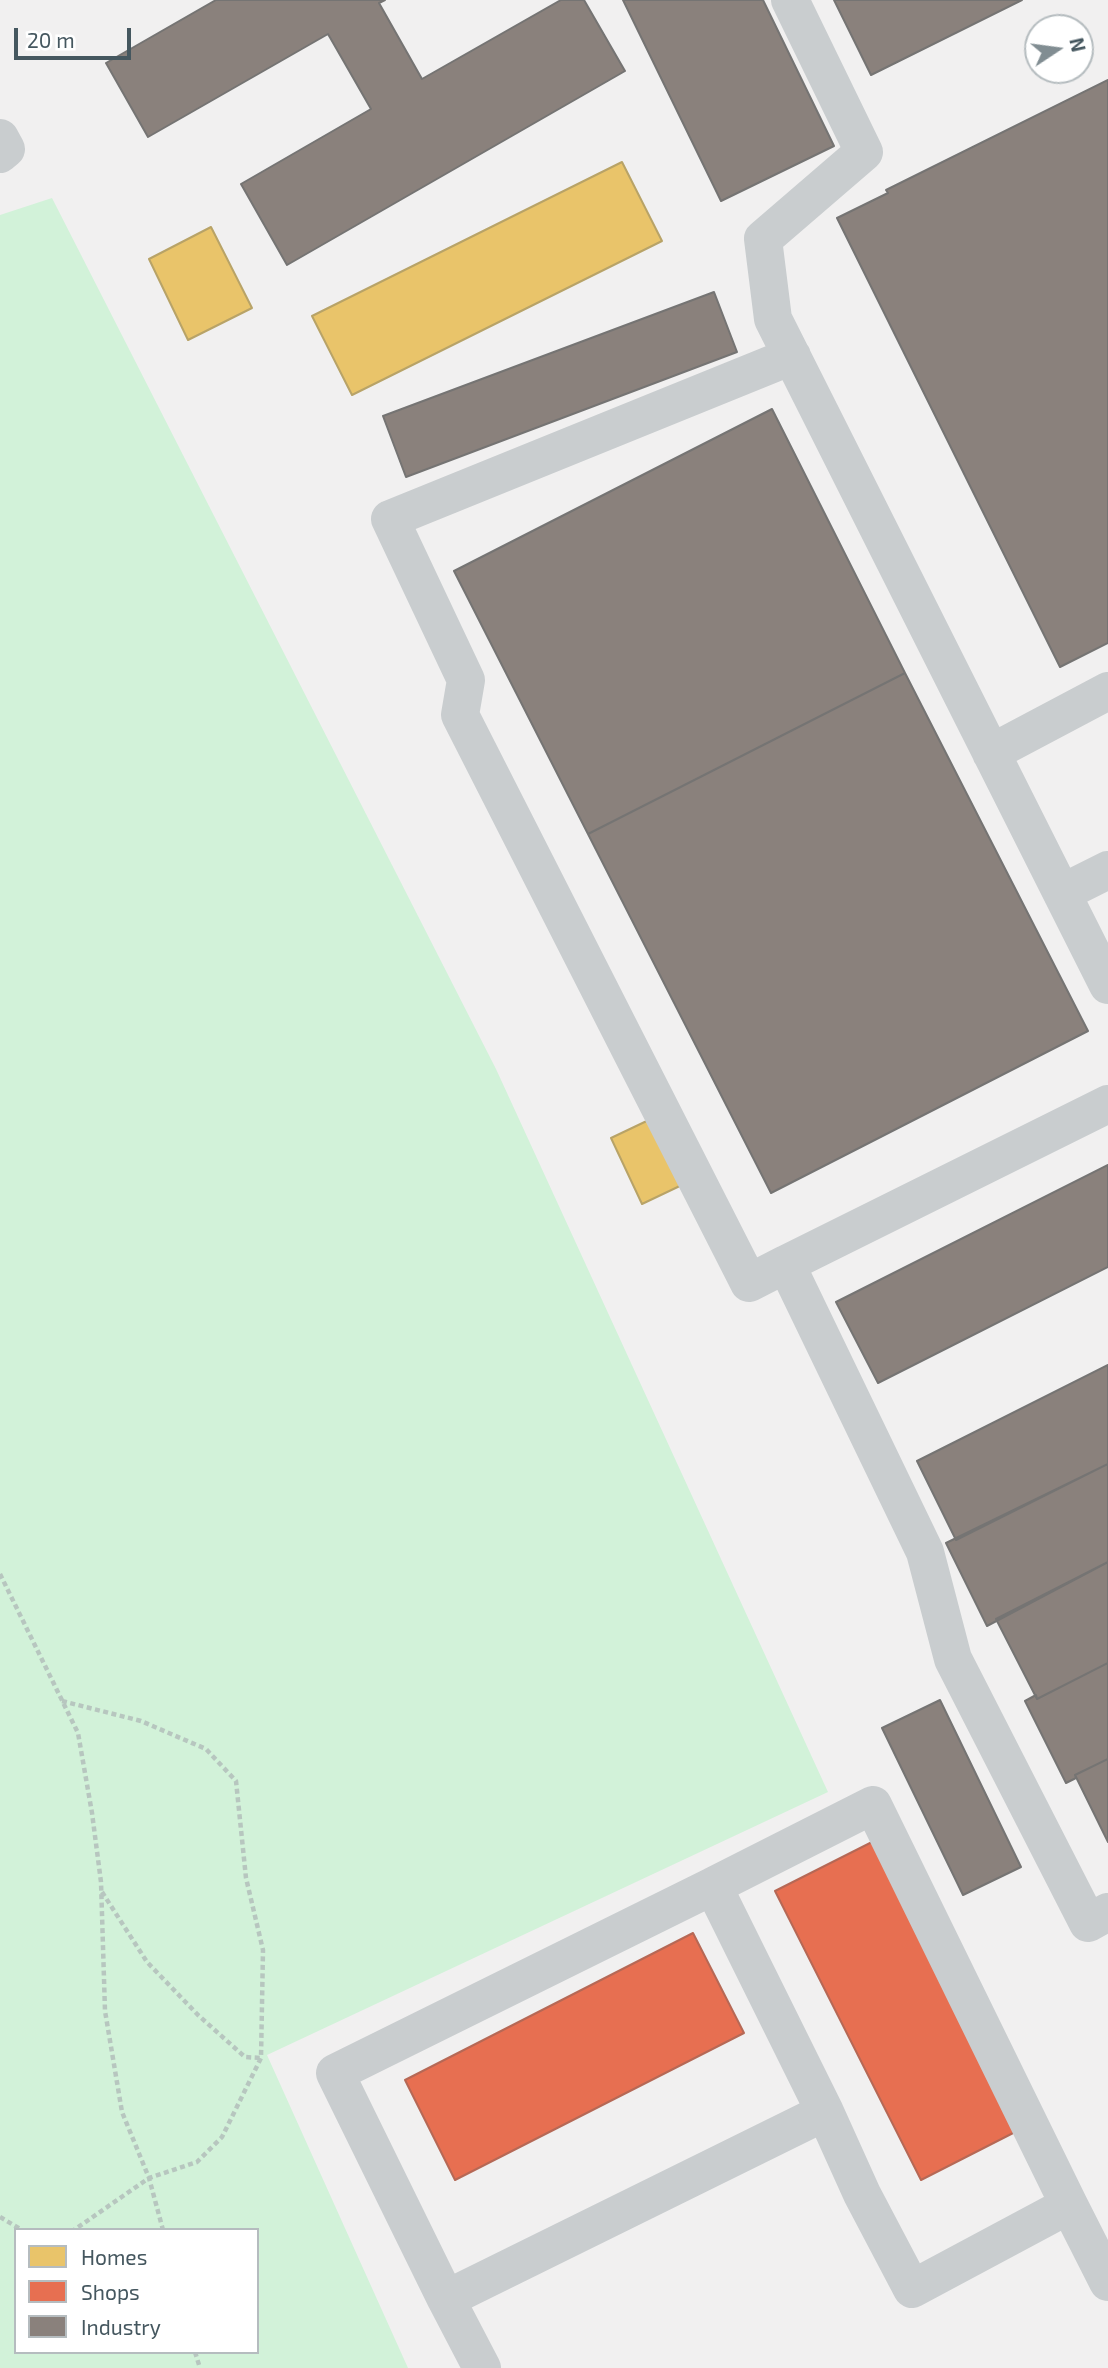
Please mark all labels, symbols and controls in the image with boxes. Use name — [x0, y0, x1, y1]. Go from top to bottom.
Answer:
scale bar — [18, 14, 135, 58]
north arrow — [1024, 14, 1094, 84]
text: 20 m — [27, 27, 75, 52]
text: N — [1065, 35, 1091, 54]
legend — [14, 2228, 259, 2354]
text: Homes — [81, 2244, 147, 2269]
text: Shops — [81, 2279, 140, 2304]
text: Industry — [81, 2314, 161, 2339]

